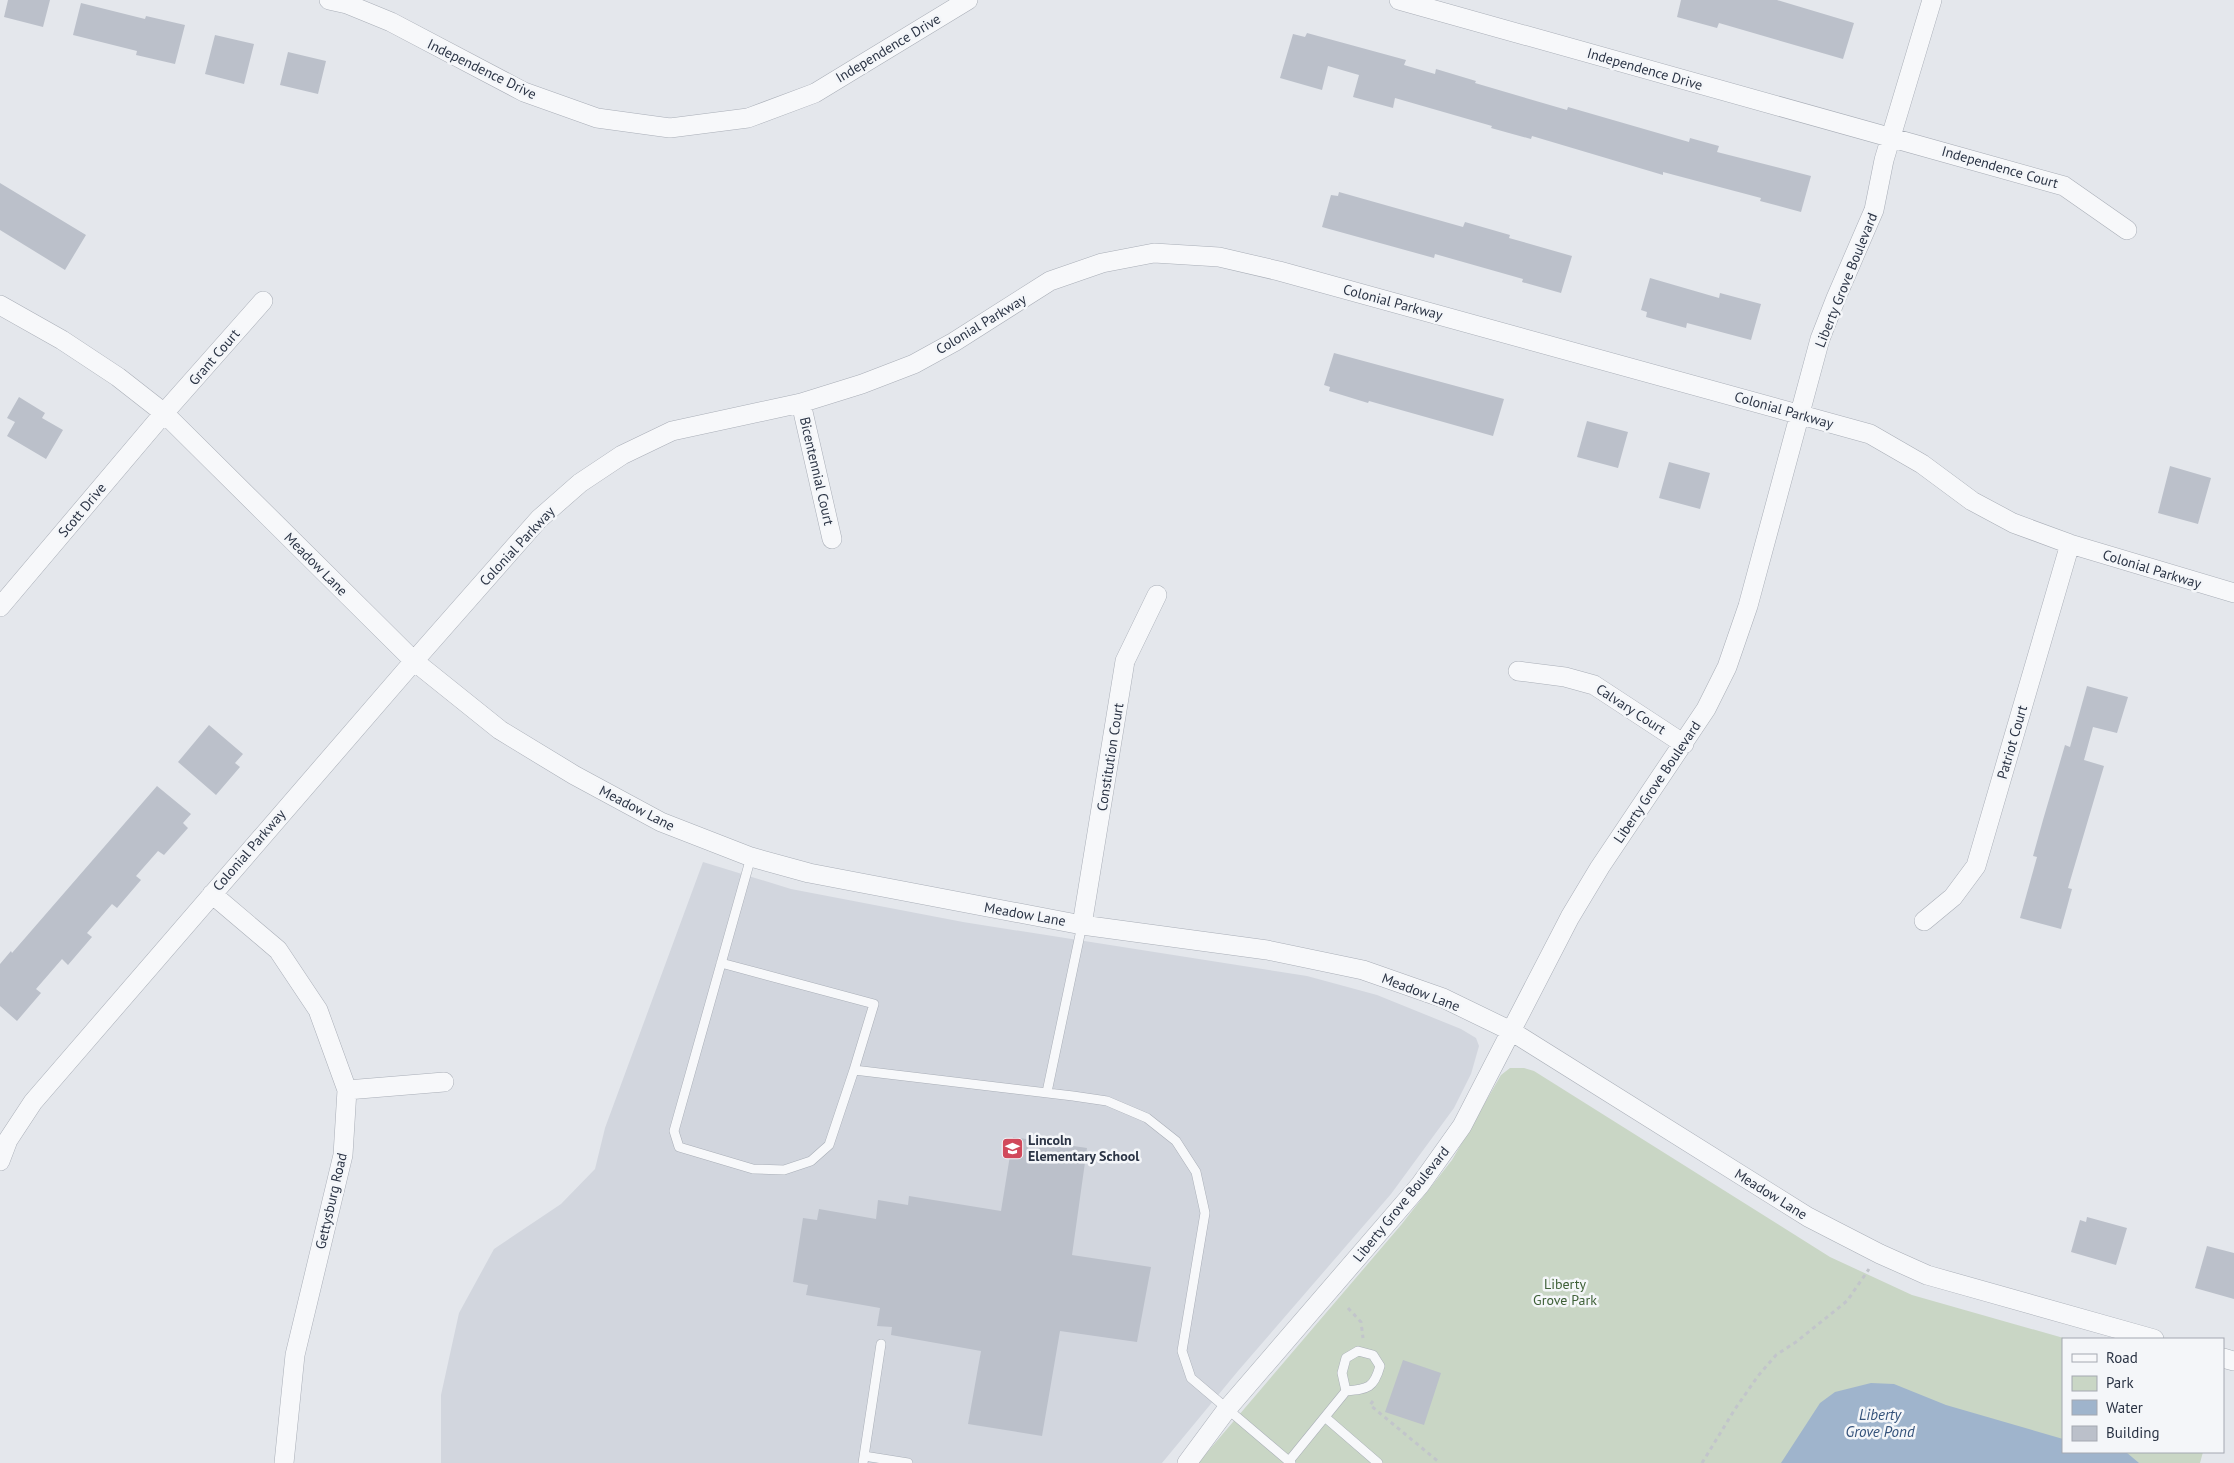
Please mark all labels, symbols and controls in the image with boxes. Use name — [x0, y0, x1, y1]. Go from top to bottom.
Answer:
street label: Independence Drive — [832, 10, 944, 86]
street label: Independence Drive — [424, 35, 540, 103]
street label: Independence Drive — [1585, 44, 1705, 94]
street label: Independence Court — [1940, 142, 2061, 192]
street label: Liberty Grove Boulevard — [1811, 210, 1881, 350]
street label: Colonial Parkway — [1341, 280, 1445, 324]
street label: Colonial Parkway — [933, 290, 1030, 358]
street label: Grant Court — [185, 325, 244, 389]
street label: Colonial Parkway — [1732, 387, 1836, 433]
street label: Bicentennial Court — [796, 415, 838, 527]
street label: Scott Drive — [54, 479, 110, 541]
street label: Colonial Parkway — [476, 502, 559, 590]
street label: Meadow Lane — [281, 529, 351, 599]
street label: Colonial Parkway — [2100, 545, 2204, 593]
street label: Calvary Court — [1593, 680, 1669, 738]
street label: Constitution Court — [1093, 701, 1127, 812]
street label: Patriot Court — [1993, 703, 2031, 781]
street label: Liberty Grove Boulevard — [1609, 717, 1705, 847]
street label: Meadow Lane — [596, 781, 678, 835]
street label: Colonial Parkway — [209, 805, 290, 895]
street label: Meadow Lane — [983, 898, 1067, 930]
street label: Meadow Lane — [1379, 969, 1463, 1015]
place label: Lincoln Elementary School — [1028, 1131, 1140, 1165]
school or university icon: Lincoln Elementary School — [1000, 1136, 1024, 1160]
street label: Liberty Grove Boulevard — [1349, 1143, 1453, 1265]
street label: Gettysburg Road — [311, 1151, 351, 1251]
street label: Meadow Lane — [1731, 1165, 1811, 1223]
park label: Liberty Grove Park — [1533, 1275, 1597, 1309]
legend — [2062, 1338, 2224, 1453]
text: Road — [2106, 1348, 2138, 1367]
text: Park — [2106, 1373, 2134, 1392]
text: Water — [2106, 1398, 2143, 1417]
water label: Liberty Grove Pond — [1845, 1405, 1915, 1441]
text: Building — [2106, 1423, 2160, 1442]

